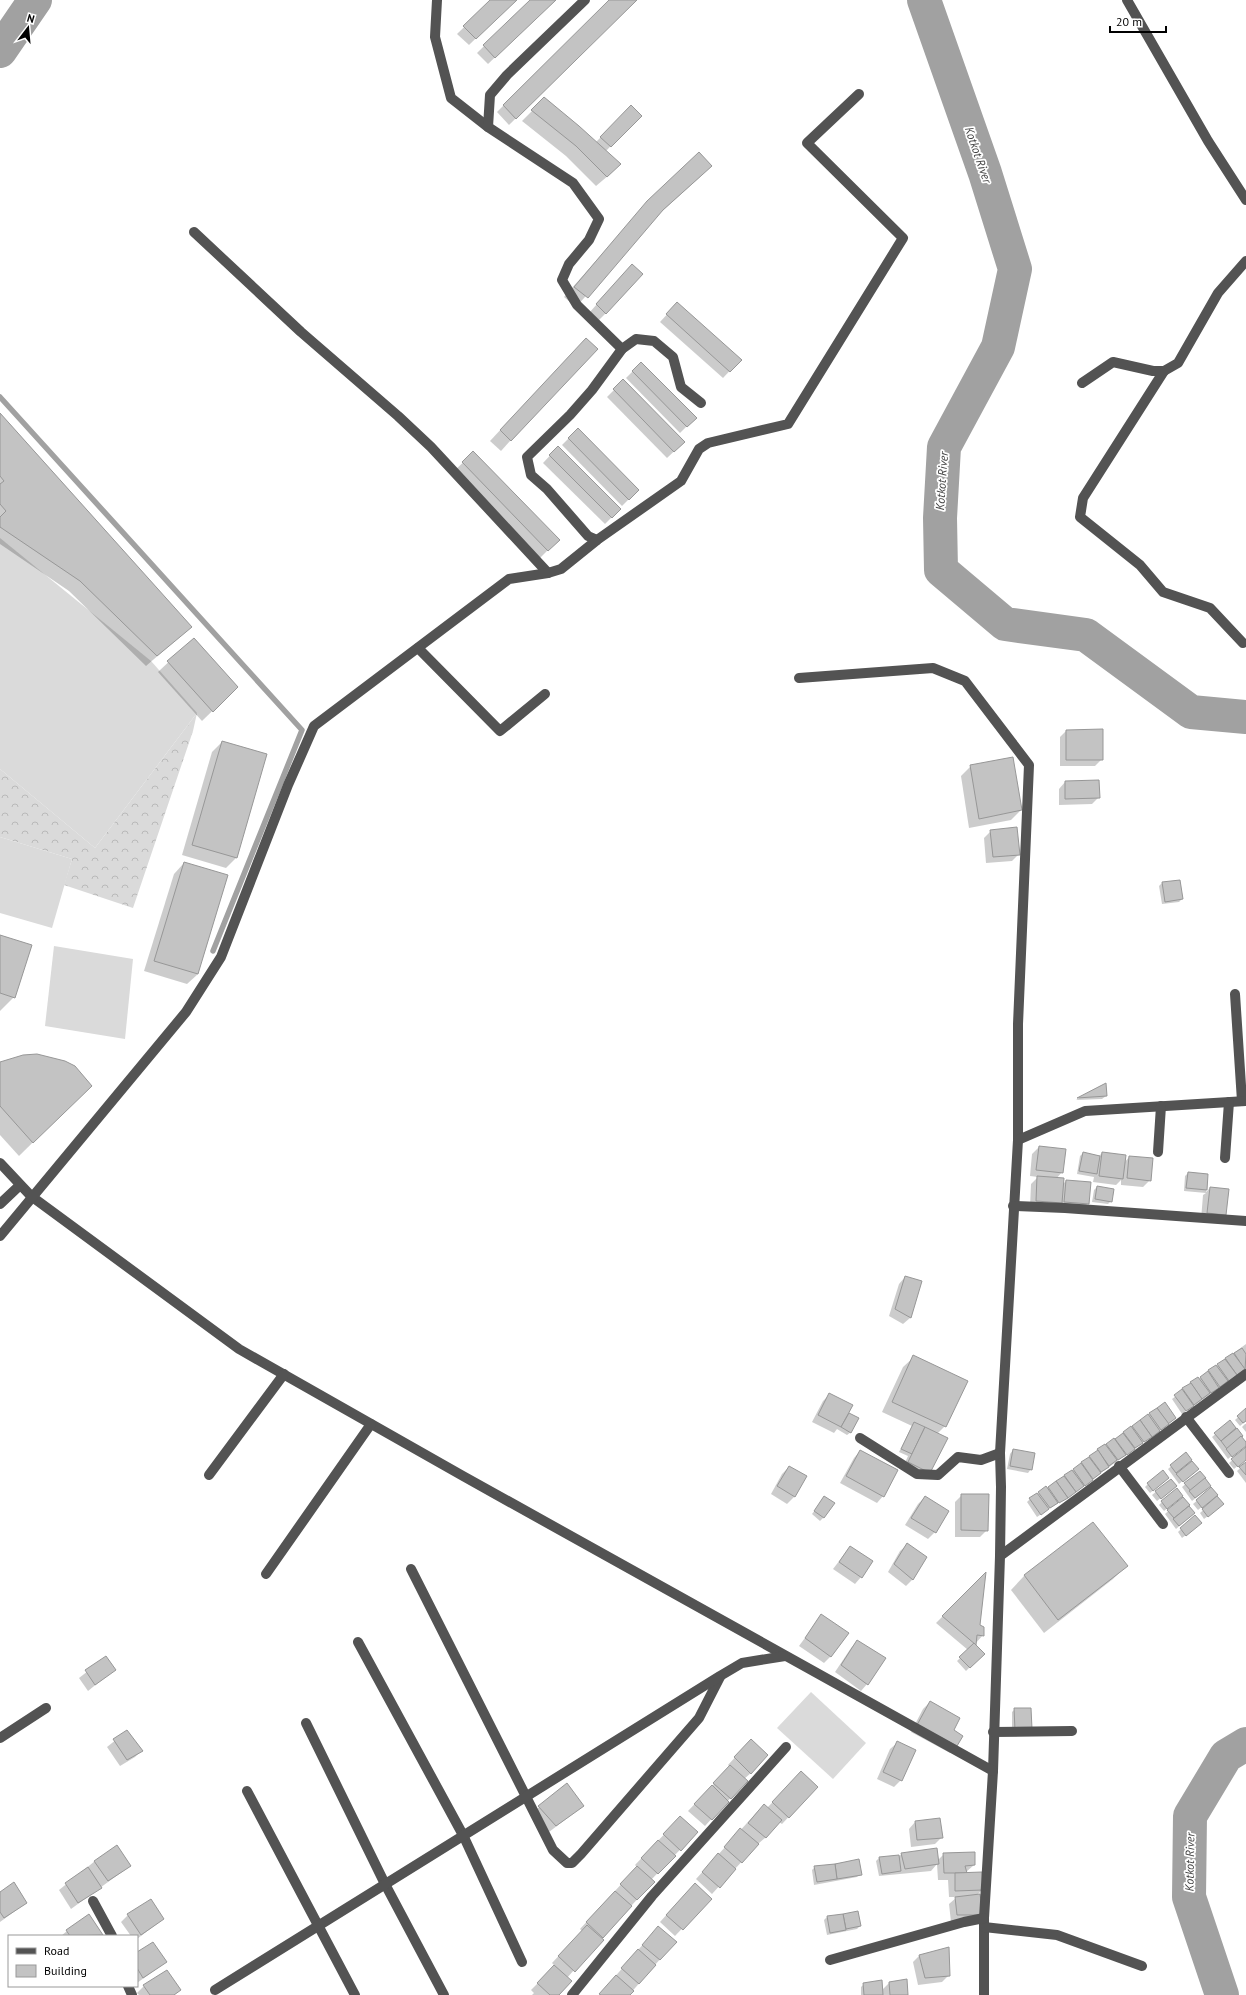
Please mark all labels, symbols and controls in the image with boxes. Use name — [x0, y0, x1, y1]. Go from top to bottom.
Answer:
north arrow — [8, 8, 48, 48]
scale bar — [1110, 8, 1166, 34]
text: N — [25, 11, 36, 26]
text: 20 m — [1116, 14, 1142, 29]
water label: Kotkot River — [962, 125, 995, 186]
water label: Kotkot River — [932, 450, 951, 511]
water label: Kotkot River — [1181, 1831, 1198, 1891]
legend — [8, 1935, 138, 1987]
text: Road — [44, 1943, 69, 1958]
text: Building — [44, 1963, 87, 1978]

